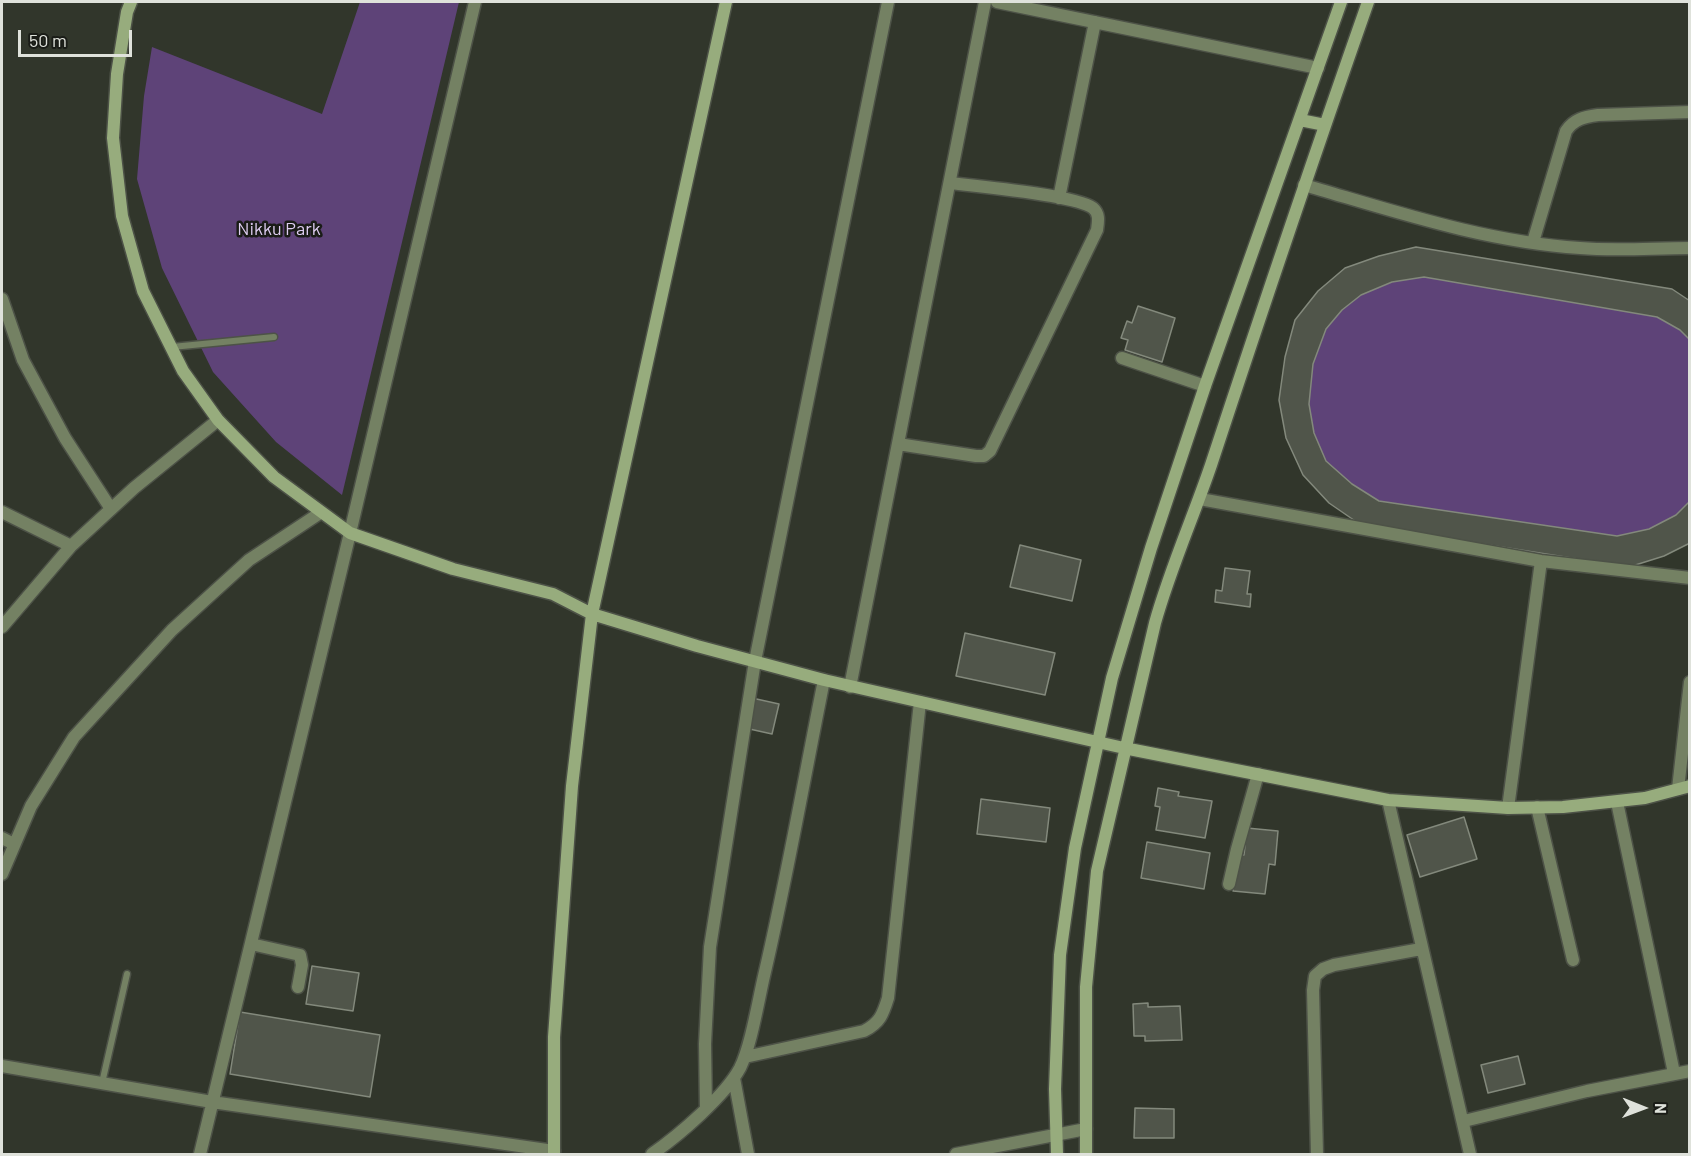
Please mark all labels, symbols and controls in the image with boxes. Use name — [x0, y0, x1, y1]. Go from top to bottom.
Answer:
scale bar — [21, 18, 135, 56]
text: 50 m — [29, 29, 67, 51]
park label: Nikku Park — [237, 218, 321, 240]
north arrow — [1613, 1078, 1673, 1138]
text: N — [1652, 1103, 1671, 1114]

